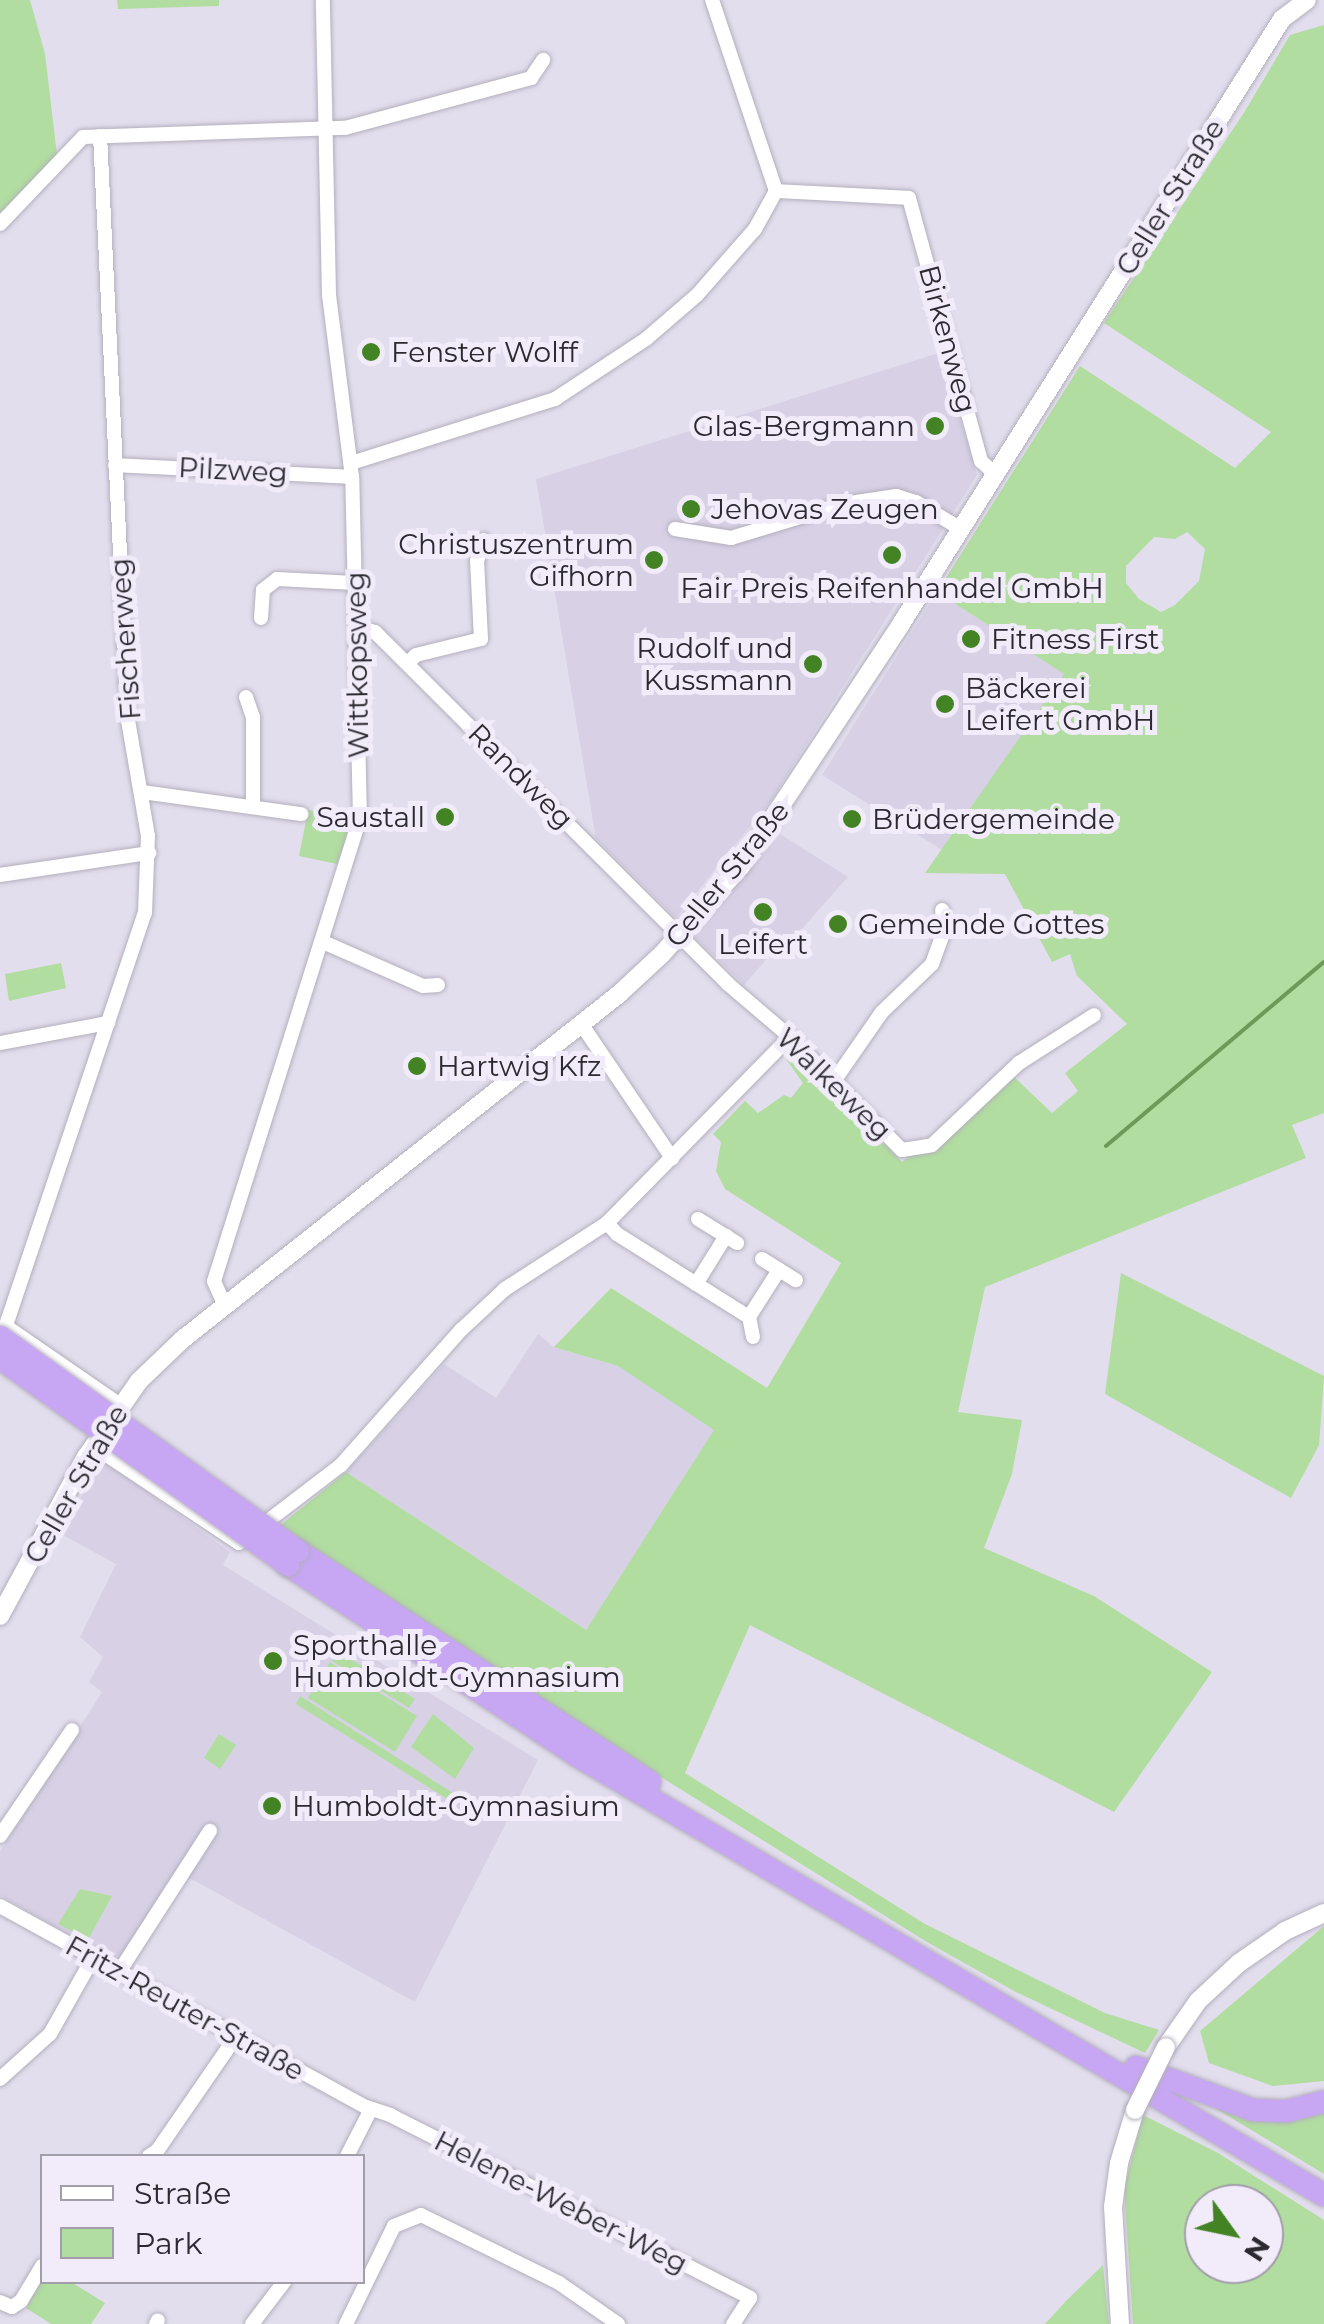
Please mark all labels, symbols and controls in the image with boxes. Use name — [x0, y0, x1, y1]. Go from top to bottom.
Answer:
street label: Celler Straße — [1109, 113, 1231, 281]
street label: Birkenweg — [912, 261, 984, 417]
place label: Fenster Wolff — [391, 335, 578, 369]
marker: Fenster Wolff — [360, 341, 382, 363]
place label: Glas-Bergmann — [693, 409, 915, 443]
marker: Glas-Bergmann — [924, 415, 946, 437]
street label: Pilzweg — [177, 450, 289, 490]
place label: Jehovas Zeugen — [711, 492, 939, 526]
marker: Jehovas Zeugen — [680, 498, 702, 520]
place label: Christuszentrum Gifhorn — [398, 527, 634, 593]
marker: Fair Preis Reifenhandel GmbH — [881, 544, 903, 566]
marker: Christuszentrum Gifhorn — [643, 549, 665, 571]
street label: Fischerweg — [103, 557, 147, 721]
street label: Wittkopsweg — [339, 571, 375, 759]
place label: Fair Preis Reifenhandel GmbH — [680, 571, 1104, 605]
place label: Fitness First — [991, 622, 1159, 656]
marker: Fitness First — [960, 628, 982, 650]
place label: Rudolf und Kussmann — [636, 631, 793, 697]
marker: Rudolf und Kussmann — [802, 653, 824, 675]
place label: Bäckerei Leifert GmbH — [965, 671, 1155, 737]
marker: Bäckerei Leifert GmbH — [934, 693, 956, 715]
street label: Randweg — [461, 716, 581, 836]
street label: Celler Straße — [658, 794, 796, 954]
place label: Saustall — [316, 800, 425, 834]
place label: Brüdergemeinde — [872, 802, 1115, 836]
marker: Saustall — [434, 806, 456, 828]
marker: Brüdergemeinde — [841, 808, 863, 830]
marker: Leifert — [752, 901, 774, 923]
place label: Gemeinde Gottes — [858, 907, 1104, 941]
marker: Gemeinde Gottes — [827, 913, 849, 935]
place label: Leifert — [718, 927, 808, 961]
street label: Walkeweg — [770, 1021, 898, 1147]
place label: Hartwig Kfz — [437, 1049, 601, 1083]
marker: Hartwig Kfz — [406, 1055, 428, 1077]
street label: Celler Straße — [17, 1399, 135, 1569]
place label: Sporthalle Humboldt-Gymnasium — [293, 1628, 621, 1694]
marker: Sporthalle Humboldt-Gymnasium — [262, 1650, 284, 1672]
place label: Humboldt-Gymnasium — [292, 1789, 620, 1823]
marker: Humboldt-Gymnasium — [261, 1795, 283, 1817]
street label: Fritz-Reuter-Straße — [60, 1928, 310, 2088]
street label: Helene-Weber-Weg — [429, 2124, 693, 2280]
legend — [40, 2154, 365, 2284]
text: Straße — [134, 2175, 231, 2212]
north arrow — [1184, 2184, 1284, 2284]
text: Park — [134, 2225, 203, 2262]
text: N — [1237, 2231, 1278, 2268]

